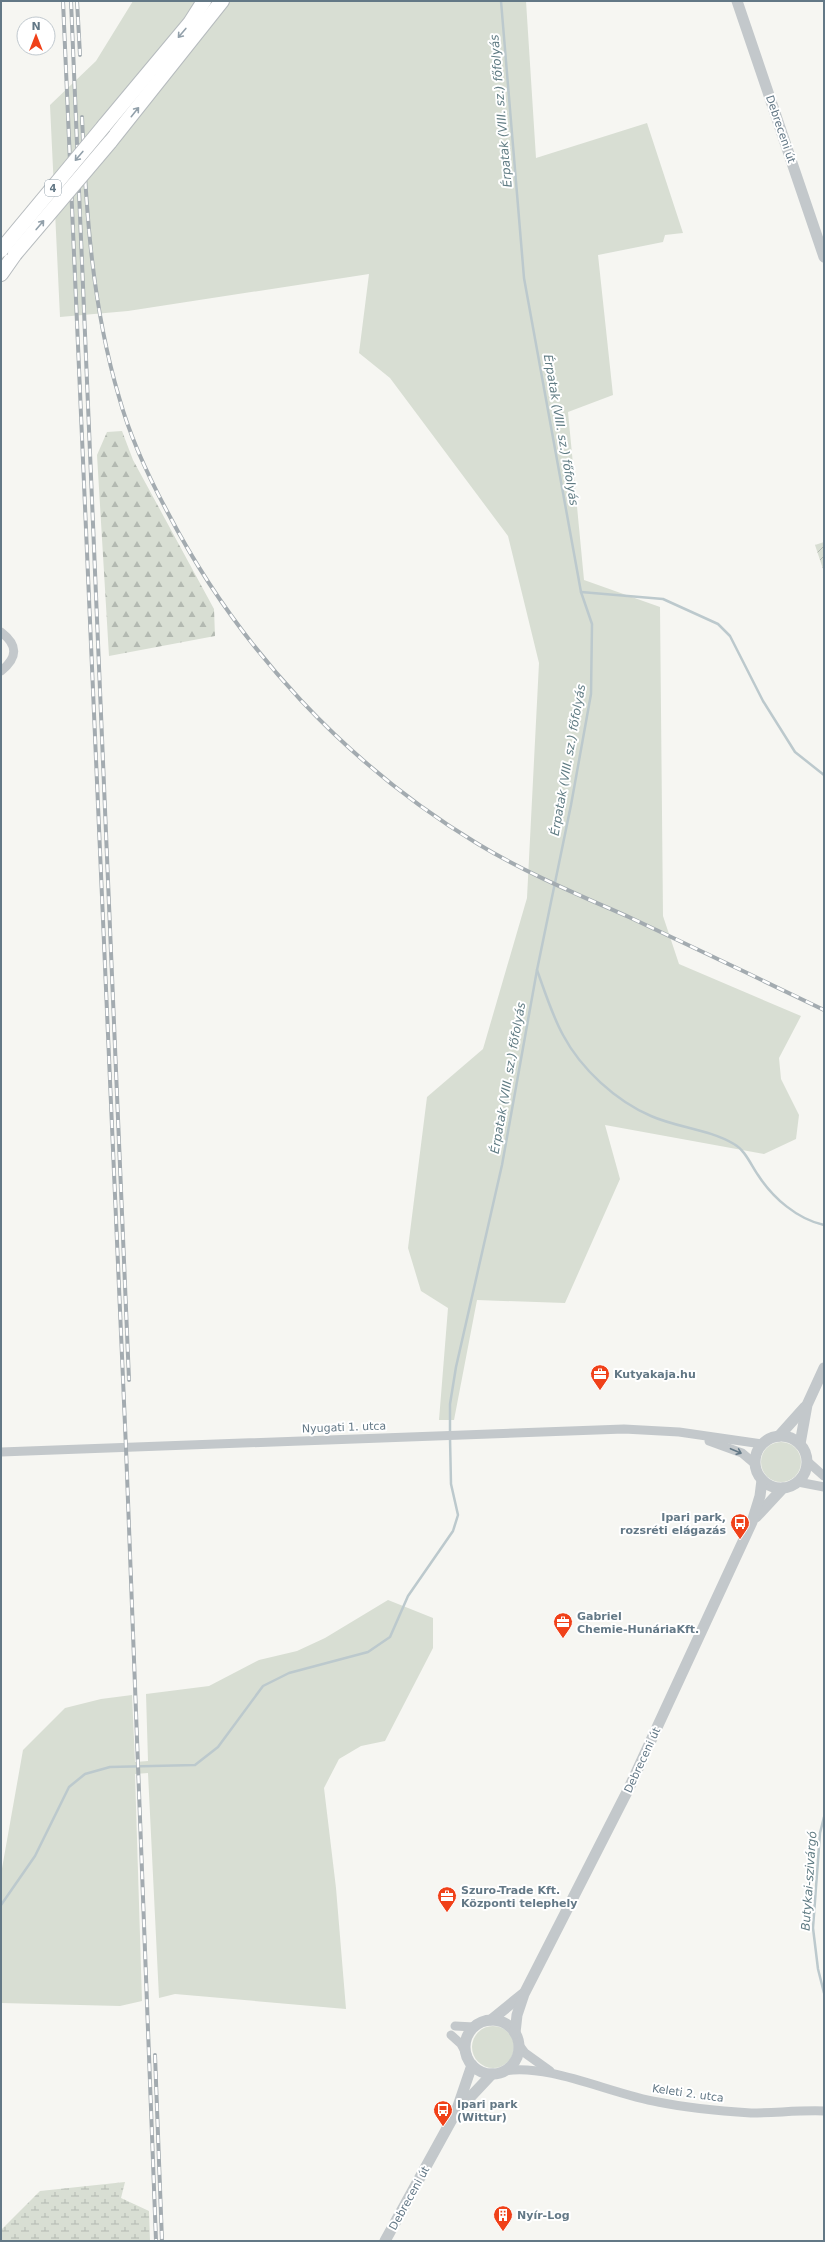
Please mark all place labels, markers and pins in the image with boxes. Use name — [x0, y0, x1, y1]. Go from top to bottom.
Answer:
office icon: Kutyakaja.hu — [589, 1363, 611, 1391]
place label: Kutyakaja.hu — [614, 1368, 696, 1381]
place label: Ipari park, rozsréti elágazás — [620, 1511, 726, 1537]
bus stop icon: Ipari park, rozsréti elágazás — [729, 1512, 751, 1540]
place label: Gabriel Chemie-HunáriaKft. — [577, 1610, 699, 1636]
office icon: Gabriel Chemie-HunáriaKft. — [552, 1611, 574, 1639]
place label: Szuro-Trade Kft. Központi telephely — [461, 1884, 577, 1910]
office icon: Szuro-Trade Kft. Központi telephely — [436, 1885, 458, 1913]
place label: Ipari park (Wittur) — [457, 2098, 518, 2124]
bus stop icon: Ipari park (Wittur) — [432, 2099, 454, 2127]
building icon: Nyír-Log — [492, 2204, 514, 2232]
place label: Nyír-Log — [517, 2209, 570, 2222]

